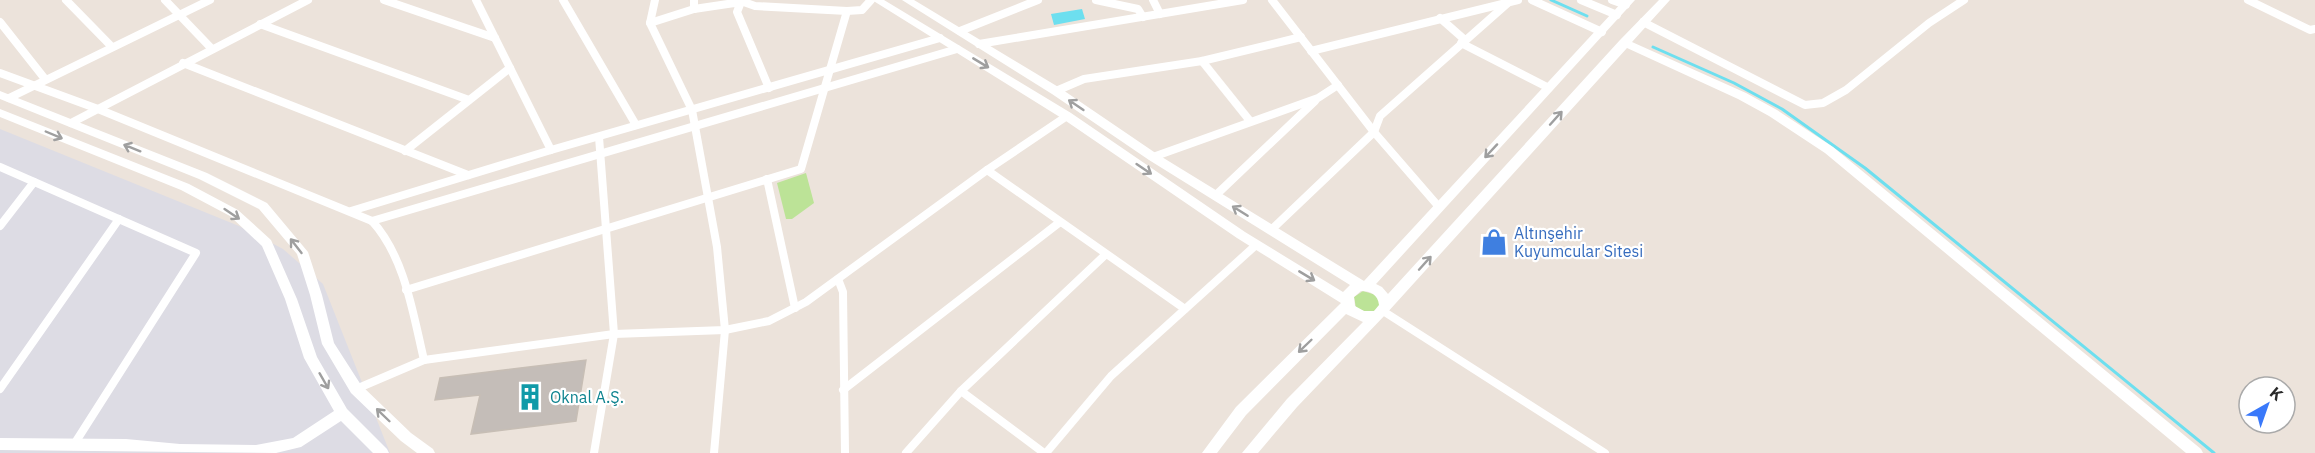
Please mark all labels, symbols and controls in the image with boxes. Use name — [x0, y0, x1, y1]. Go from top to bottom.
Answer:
one-way arrow — [972, 58, 989, 70]
one-way arrow — [1068, 99, 1085, 111]
one-way arrow — [1549, 111, 1563, 126]
one-way arrow — [44, 130, 63, 141]
one-way arrow — [123, 141, 142, 152]
one-way arrow — [1484, 143, 1498, 158]
one-way arrow — [1136, 163, 1152, 175]
one-way arrow — [1232, 204, 1249, 216]
one-way arrow — [223, 208, 240, 220]
place label: Altınşehir Kuyumcular Sitesi — [1514, 223, 1643, 261]
shop icon: Altınşehir Kuyumcular Sitesi — [1479, 227, 1509, 257]
one-way arrow — [289, 238, 302, 254]
one-way arrow — [1417, 255, 1432, 270]
one-way arrow — [1298, 271, 1315, 283]
one-way arrow — [1298, 339, 1313, 353]
one-way arrow — [318, 372, 330, 389]
north arrow — [2237, 375, 2297, 435]
building icon: Oknal A.Ş. — [515, 382, 545, 412]
text: K — [2266, 382, 2287, 405]
place label: Oknal A.Ş. — [550, 387, 624, 407]
one-way arrow — [376, 408, 391, 423]

